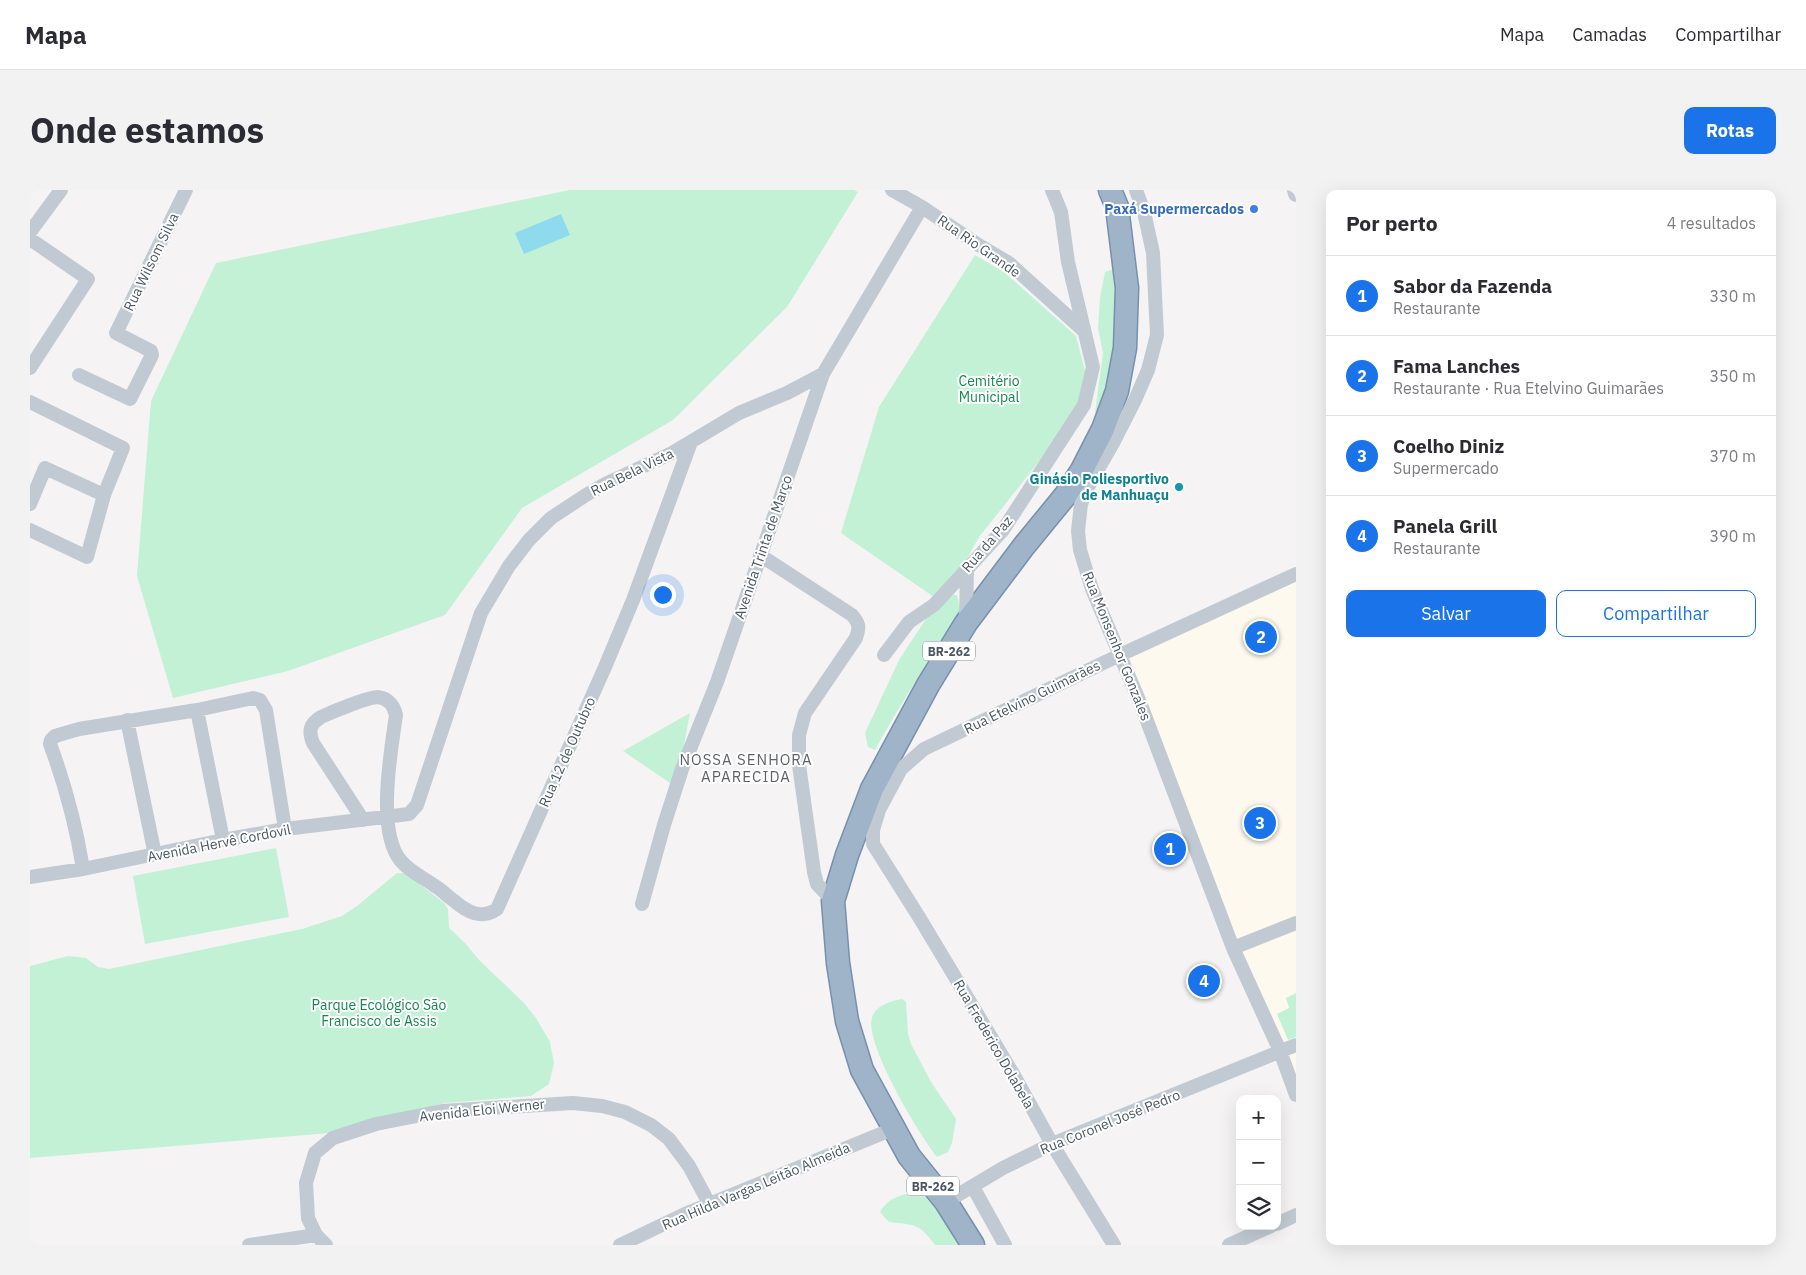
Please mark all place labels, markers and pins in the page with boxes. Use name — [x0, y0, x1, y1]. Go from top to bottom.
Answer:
place label: Paxá Supermercados — [1104, 200, 1244, 218]
marker: Paxá Supermercados — [1248, 203, 1260, 215]
place label: Ginásio Poliesportivo de Manhuaçu — [1030, 470, 1169, 504]
marker: Ginásio Poliesportivo de Manhuaçu — [1173, 481, 1185, 493]
pin: 2 — [1245, 618, 1277, 656]
pin: 3 — [1244, 804, 1276, 842]
pin: 1 — [1154, 830, 1186, 868]
pin: 4 — [1188, 962, 1220, 1000]

